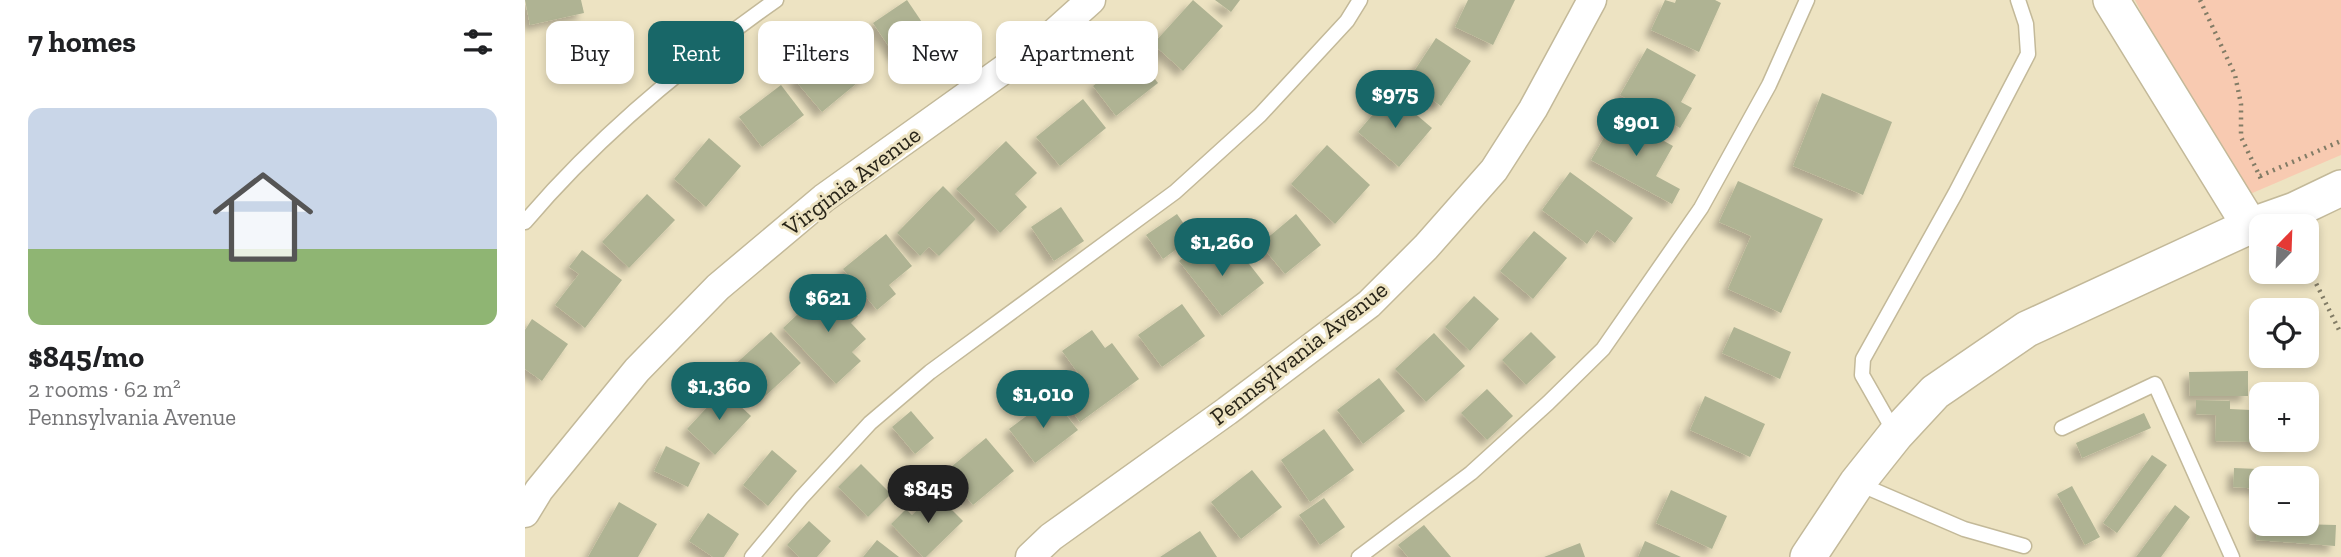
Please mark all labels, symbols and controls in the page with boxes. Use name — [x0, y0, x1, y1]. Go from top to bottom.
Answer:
chip: Buy — [546, 21, 634, 84]
chip: Rent — [648, 21, 744, 84]
chip: Filters — [758, 21, 874, 84]
chip: New — [888, 21, 982, 84]
chip: Apartment — [996, 21, 1158, 84]
icon: filters — [459, 23, 497, 61]
text: 7 homes — [28, 24, 136, 60]
pin: $975 — [1354, 71, 1436, 130]
text: $975 — [1372, 79, 1419, 107]
pin: $901 — [1595, 99, 1677, 158]
text: $901 — [1613, 107, 1659, 135]
street label: Virginia Avenue — [776, 119, 926, 242]
icon: home — [200, 154, 326, 280]
north arrow — [2249, 214, 2319, 284]
map controls — [2249, 214, 2319, 536]
pin: $1,260 — [1165, 218, 1279, 278]
text: $1,260 — [1190, 227, 1254, 255]
pin: $621 — [787, 274, 869, 334]
street label: Pennsylvania Avenue — [1204, 274, 1393, 431]
text: $621 — [805, 283, 851, 311]
button: locate — [2249, 298, 2319, 368]
text: $845/mo — [28, 339, 144, 375]
pin: $1,360 — [662, 362, 776, 422]
pin: $1,010 — [986, 370, 1100, 430]
text: $1,360 — [687, 371, 751, 399]
text: 2 rooms · 62 m² — [28, 375, 181, 403]
text: $1,010 — [1012, 379, 1074, 407]
button: + — [2249, 382, 2319, 452]
text: Pennsylvania Avenue — [28, 403, 236, 431]
pin: $845 — [887, 466, 969, 525]
button: − — [2249, 466, 2319, 536]
text: $845 — [904, 474, 952, 502]

